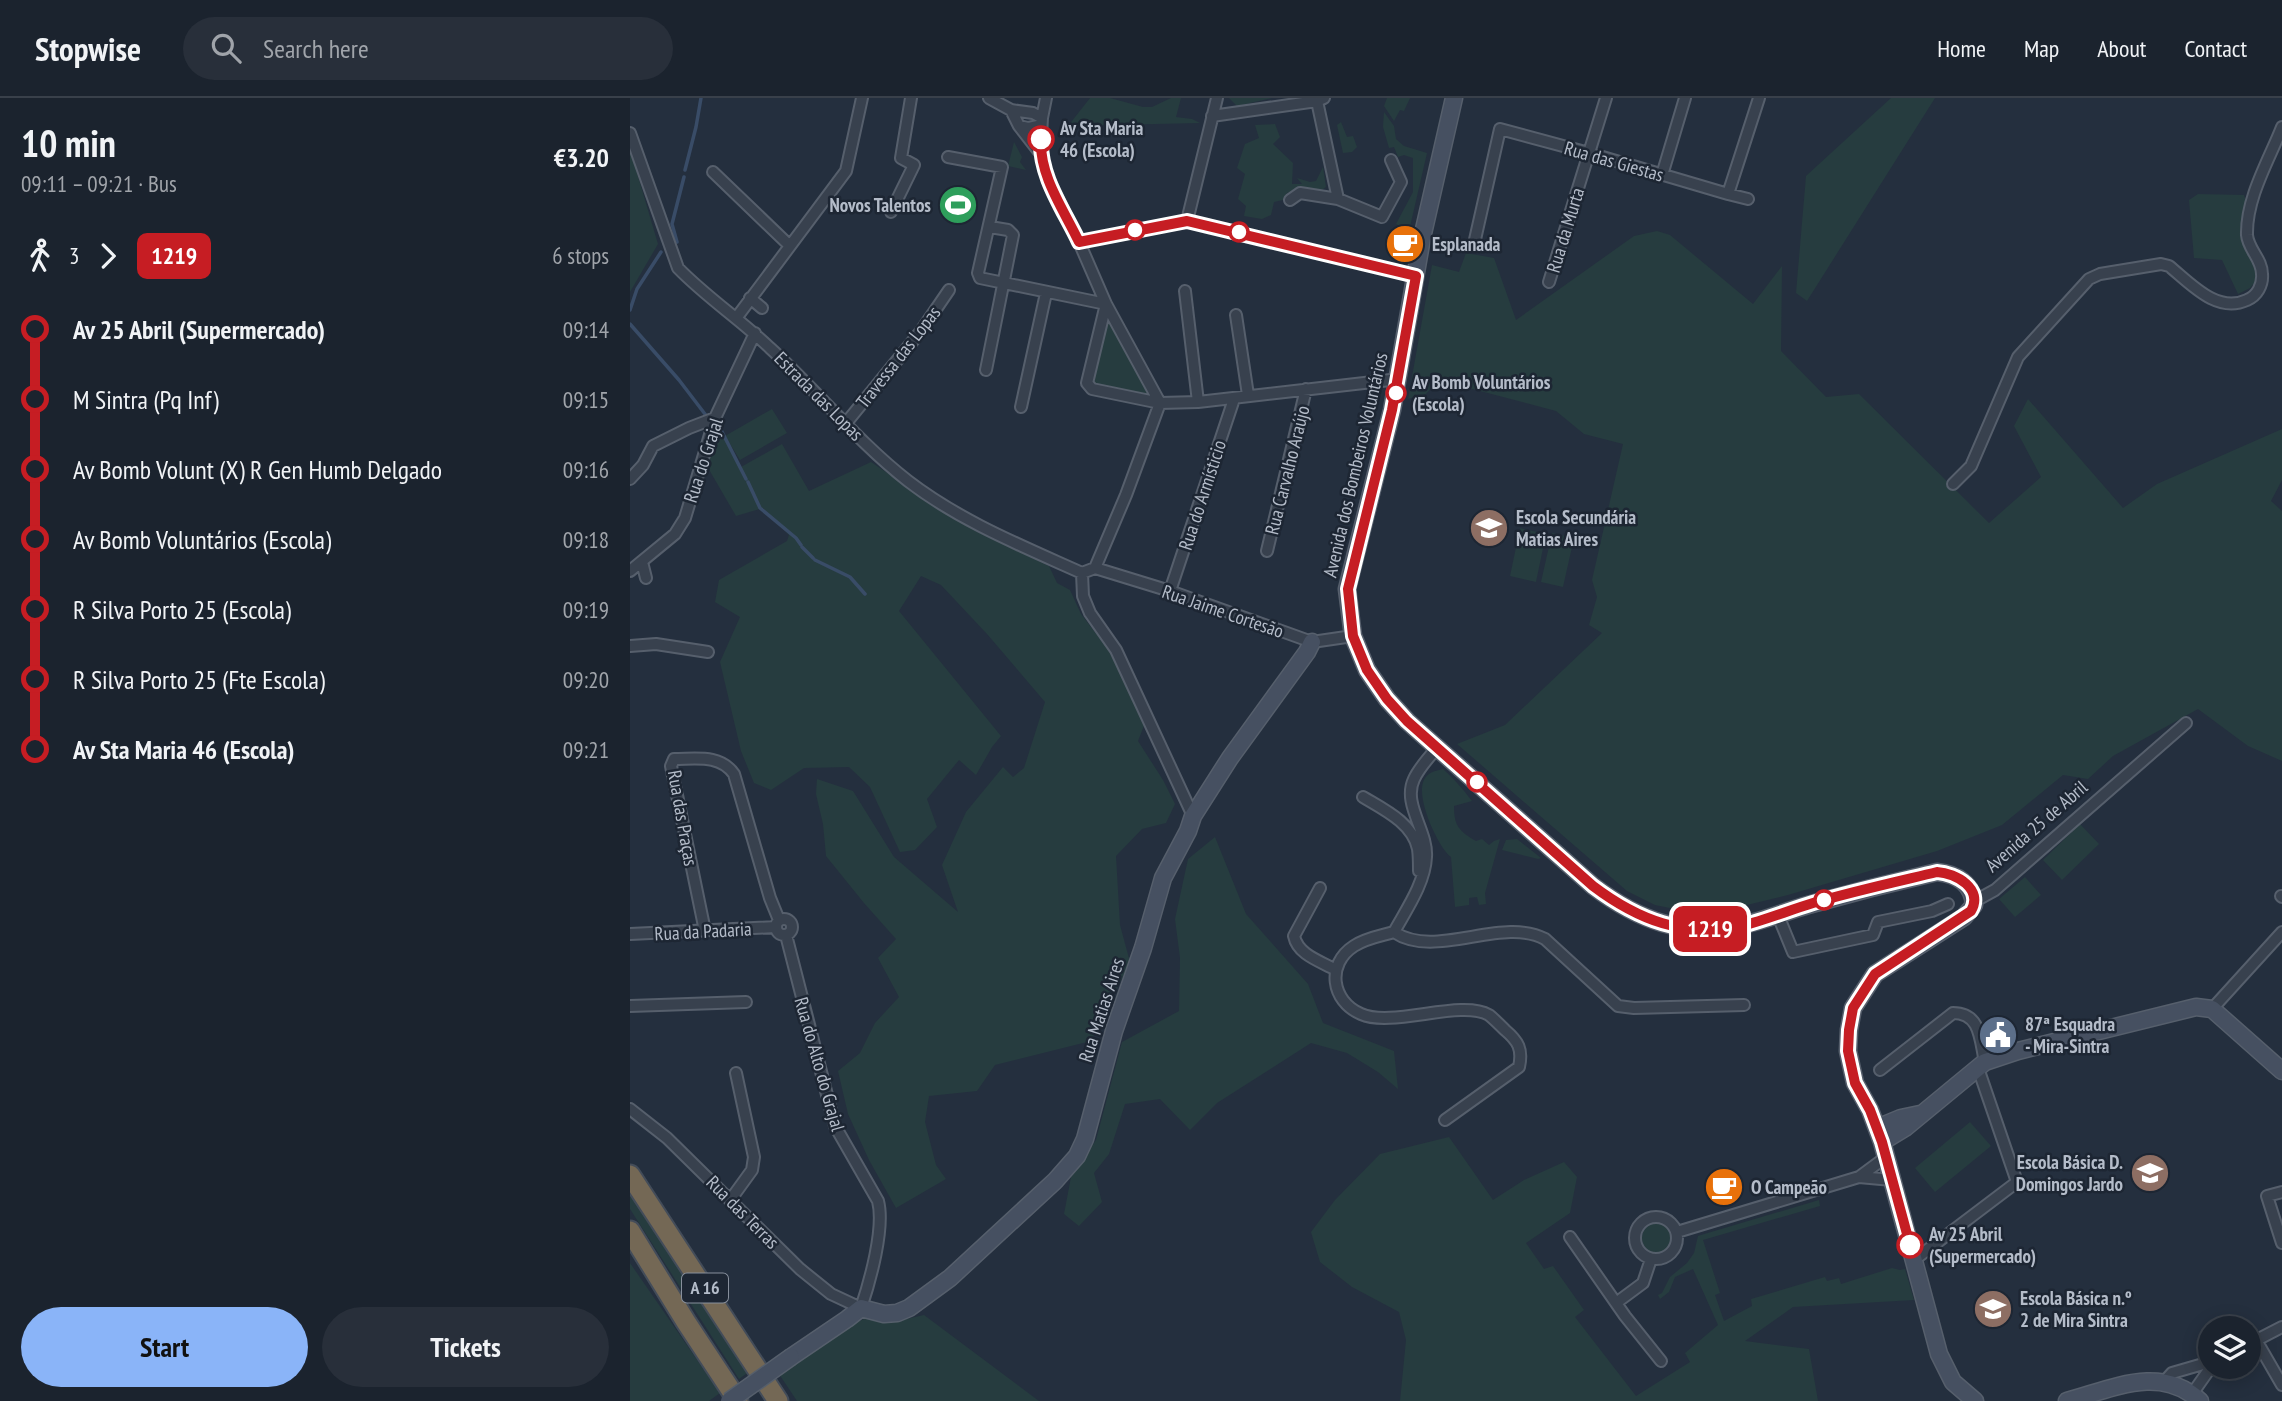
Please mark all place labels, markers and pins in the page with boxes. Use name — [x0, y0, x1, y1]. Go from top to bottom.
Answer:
place label: Av Sta Maria 46 (Escola) — [1059, 116, 1143, 162]
marker: Av Sta Maria 46 (Escola) — [1028, 126, 1054, 152]
sports icon: Novos Talentos — [937, 184, 979, 226]
place label: Novos Talentos — [829, 193, 931, 217]
unlabelled marker — [1125, 220, 1145, 240]
unlabelled marker — [1229, 222, 1249, 242]
cafe icon: Esplanada — [1384, 223, 1426, 265]
place label: Esplanada — [1432, 232, 1501, 256]
place label: Av Bomb Voluntários (Escola) — [1411, 370, 1551, 416]
marker: Av Bomb Voluntários (Escola) — [1386, 383, 1406, 403]
place label: Escola Secundária Matias Aires — [1516, 505, 1636, 551]
school or university icon: Escola Secundária Matias Aires — [1468, 507, 1510, 549]
unlabelled marker — [1467, 772, 1487, 792]
unlabelled marker — [1814, 890, 1834, 910]
place label: 87ª Esquadra - Mira-Sintra — [2025, 1012, 2115, 1058]
public building icon: 87ª Esquadra - Mira-Sintra — [1977, 1014, 2019, 1056]
place label: Escola Básica D. Domingos Jardo — [2016, 1150, 2123, 1196]
school or university icon: Escola Básica D. Domingos Jardo — [2129, 1152, 2171, 1194]
cafe icon: O Campeão — [1703, 1166, 1745, 1208]
place label: O Campeão — [1751, 1175, 1827, 1199]
place label: Av 25 Abril (Supermercado) — [1928, 1222, 2036, 1268]
marker: Av 25 Abril (Supermercado) — [1897, 1232, 1923, 1258]
place label: Escola Básica n.º 2 de Mira Sintra — [2020, 1286, 2132, 1332]
school or university icon: Escola Básica n.º 2 de Mira Sintra — [1972, 1288, 2014, 1330]

